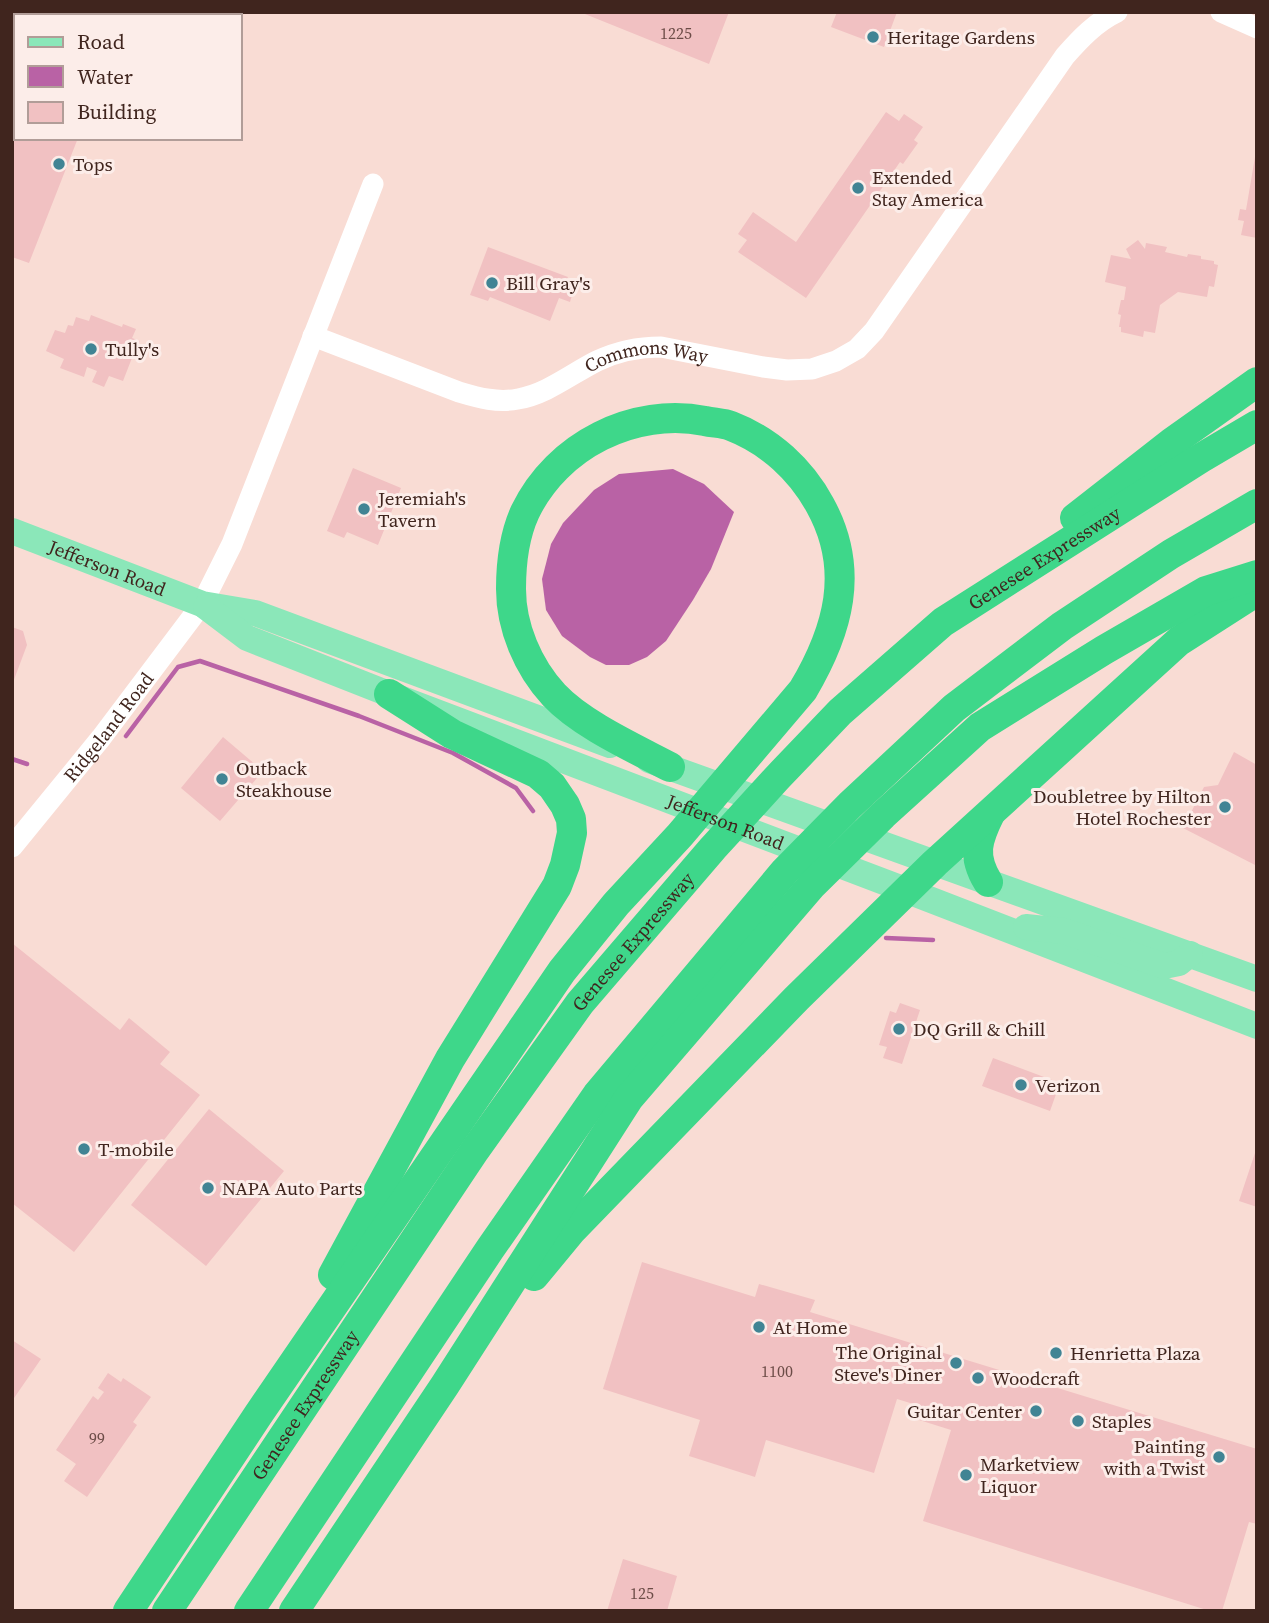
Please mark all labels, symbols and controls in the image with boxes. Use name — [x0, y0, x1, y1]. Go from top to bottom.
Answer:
legend — [14, 14, 242, 140]
house number: 1225 — [660, 22, 692, 44]
place label: Heritage Gardens — [887, 24, 1035, 50]
text: Road — [77, 27, 125, 56]
marker: Heritage Gardens — [865, 29, 881, 45]
text: Water — [77, 62, 133, 91]
text: Building — [77, 97, 156, 126]
place label: Tops — [73, 151, 113, 177]
marker: Tops — [51, 156, 67, 172]
place label: Extended Stay America — [872, 164, 984, 212]
marker: Extended Stay America — [850, 180, 866, 196]
place label: Bill Gray's — [506, 270, 591, 296]
marker: Bill Gray's — [484, 275, 500, 291]
street label: Commons Way — [579, 334, 711, 378]
place label: Tully's — [105, 336, 159, 362]
marker: Tully's — [83, 341, 99, 357]
place label: Jeremiah's Tavern — [377, 485, 466, 533]
street label: Genesee Expressway — [963, 499, 1125, 616]
marker: Jeremiah's Tavern — [356, 501, 372, 517]
street label: Jefferson Road — [44, 533, 170, 602]
street label: Ridgeland Road — [57, 666, 159, 787]
place label: Outback Steakhouse — [236, 755, 332, 803]
marker: Outback Steakhouse — [214, 771, 230, 787]
place label: Doubletree by Hilton Hotel Rochester — [1033, 783, 1211, 831]
street label: Jefferson Road — [662, 787, 788, 856]
marker: Doubletree by Hilton Hotel Rochester — [1217, 799, 1233, 815]
street label: Genesee Expressway — [565, 866, 700, 1016]
place label: DQ Grill & Chill — [913, 1016, 1046, 1042]
marker: DQ Grill & Chill — [891, 1021, 907, 1037]
place label: Verizon — [1035, 1072, 1100, 1098]
marker: Verizon — [1013, 1077, 1029, 1093]
place label: T-mobile — [98, 1136, 174, 1162]
marker: T-mobile — [76, 1141, 92, 1157]
place label: NAPA Auto Parts — [222, 1175, 363, 1201]
marker: NAPA Auto Parts — [200, 1180, 216, 1196]
place label: At Home — [773, 1314, 848, 1340]
marker: At Home — [751, 1319, 767, 1335]
street label: Genesee Expressway — [245, 1324, 365, 1485]
place label: The Original Steve's Diner — [834, 1339, 942, 1387]
place label: Henrietta Plaza — [1070, 1340, 1201, 1366]
marker: Henrietta Plaza — [1048, 1345, 1064, 1361]
marker: The Original Steve's Diner — [948, 1355, 964, 1371]
house number: 1100 — [761, 1360, 793, 1382]
place label: Woodcraft — [992, 1365, 1080, 1391]
marker: Woodcraft — [970, 1370, 986, 1386]
place label: Guitar Center — [907, 1398, 1022, 1424]
marker: Guitar Center — [1028, 1403, 1044, 1419]
place label: Staples — [1092, 1408, 1152, 1434]
marker: Staples — [1070, 1413, 1086, 1429]
house number: 99 — [89, 1427, 105, 1449]
place label: Painting with a Twist — [1104, 1433, 1206, 1481]
marker: Painting with a Twist — [1211, 1449, 1227, 1465]
place label: Marketview Liquor — [980, 1451, 1080, 1499]
marker: Marketview Liquor — [958, 1467, 974, 1483]
house number: 125 — [630, 1582, 654, 1604]

